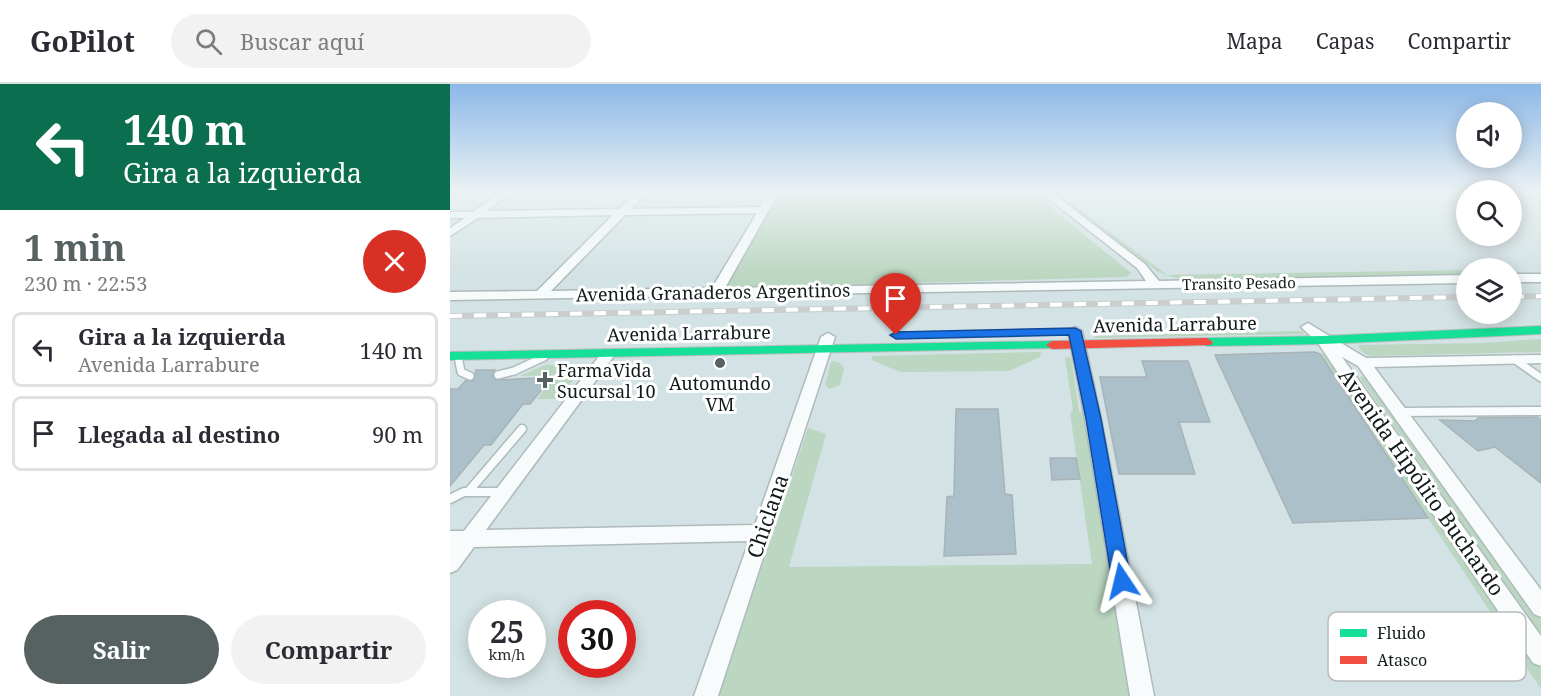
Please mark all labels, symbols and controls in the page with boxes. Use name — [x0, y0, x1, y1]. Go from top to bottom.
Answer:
search box — [171, 14, 591, 68]
text: GoPilot — [30, 22, 135, 60]
icon: search — [192, 25, 225, 58]
text: Buscar aquí — [240, 26, 364, 56]
text: Mapa — [1226, 27, 1283, 55]
text: Capas — [1316, 27, 1375, 55]
text: Compartir — [1408, 27, 1511, 55]
text: 140 m — [123, 100, 247, 157]
map controls — [1456, 102, 1522, 324]
button: sound — [1456, 102, 1522, 168]
icon: left — [24, 108, 102, 186]
text: Gira a la izquierda — [123, 154, 362, 191]
button: search — [1456, 180, 1522, 246]
text: 1 min — [24, 223, 126, 272]
button: close — [363, 230, 426, 293]
button: layers — [1456, 258, 1522, 324]
text: 230 m · 22:53 — [24, 270, 147, 297]
street label: Transito Pesado — [1182, 272, 1296, 294]
pin — [870, 273, 921, 335]
street label: Avenida Granaderos Argentinos — [576, 278, 850, 306]
icon: arrive — [879, 282, 912, 315]
street label: Avenida Larrabure — [1093, 311, 1257, 337]
street label: Avenida Larrabure — [607, 320, 771, 346]
text: Gira a la izquierda — [78, 321, 286, 351]
icon: left — [27, 333, 60, 366]
text: 140 m — [360, 335, 423, 365]
text: Avenida Larrabure — [78, 351, 260, 378]
marker: Automundo VM — [713, 356, 727, 370]
place label: FarmaVida Sucursal 10 — [557, 358, 656, 403]
street label: Avenida Hipólito Buchardo — [1333, 363, 1511, 601]
place label: Automundo VM — [669, 371, 771, 416]
marker: FarmaVida Sucursal 10 — [538, 373, 552, 387]
icon: arrive — [27, 417, 60, 450]
text: Llegada al destino — [78, 419, 280, 449]
text: 90 m — [372, 419, 423, 449]
street label: Chiclana — [740, 470, 794, 562]
position arrow — [1090, 549, 1154, 613]
speed limit sign: 30 — [558, 600, 636, 678]
text: 25 — [490, 611, 524, 652]
legend — [1328, 612, 1526, 681]
button: Salir — [24, 615, 219, 684]
button: Compartir — [231, 615, 426, 684]
text: Fluido — [1377, 622, 1426, 644]
text: km/h — [489, 644, 525, 664]
text: Atasco — [1377, 649, 1427, 671]

